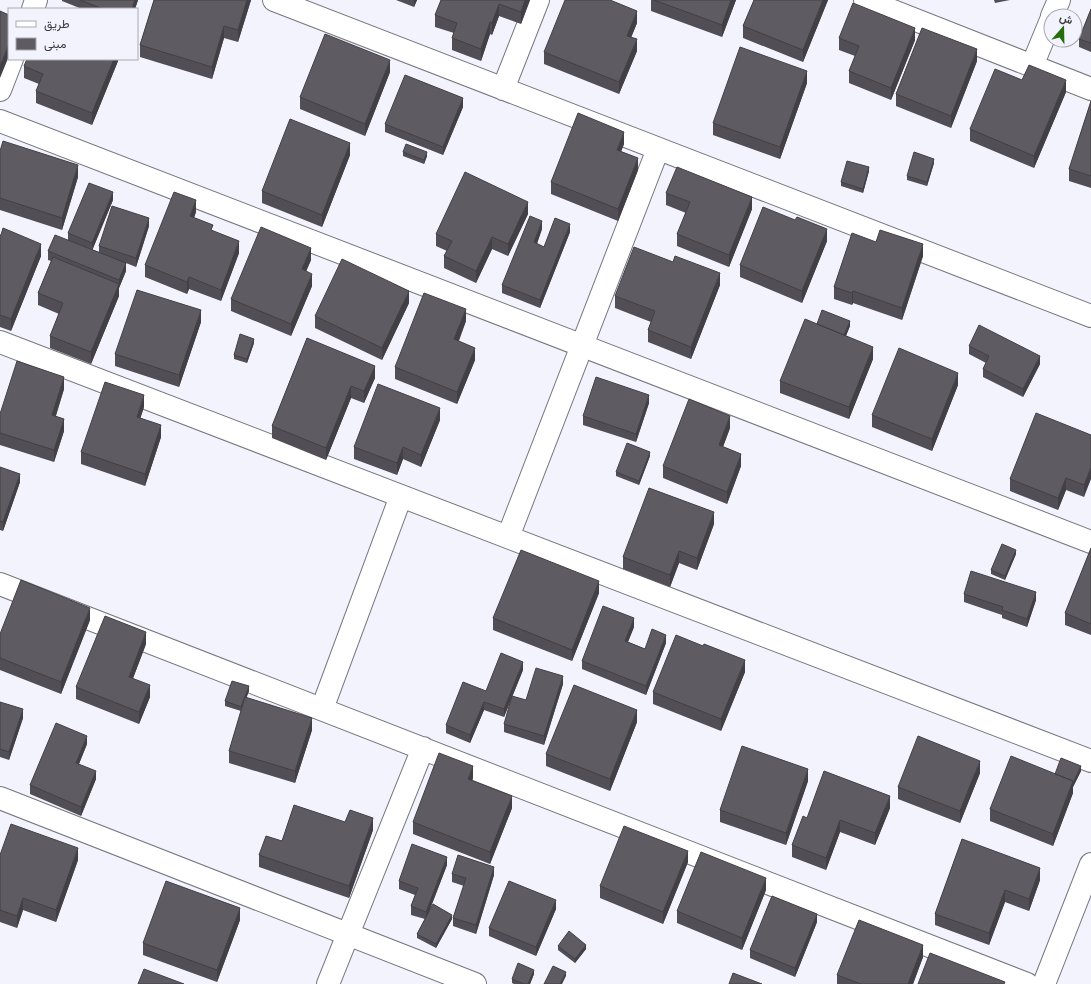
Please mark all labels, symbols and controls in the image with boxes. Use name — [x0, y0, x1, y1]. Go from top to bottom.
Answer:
legend — [8, 8, 138, 60]
north arrow — [1043, 8, 1083, 48]
text: ش — [1058, 11, 1075, 27]
text: طريق — [44, 17, 70, 32]
text: مبنى — [44, 37, 66, 52]

